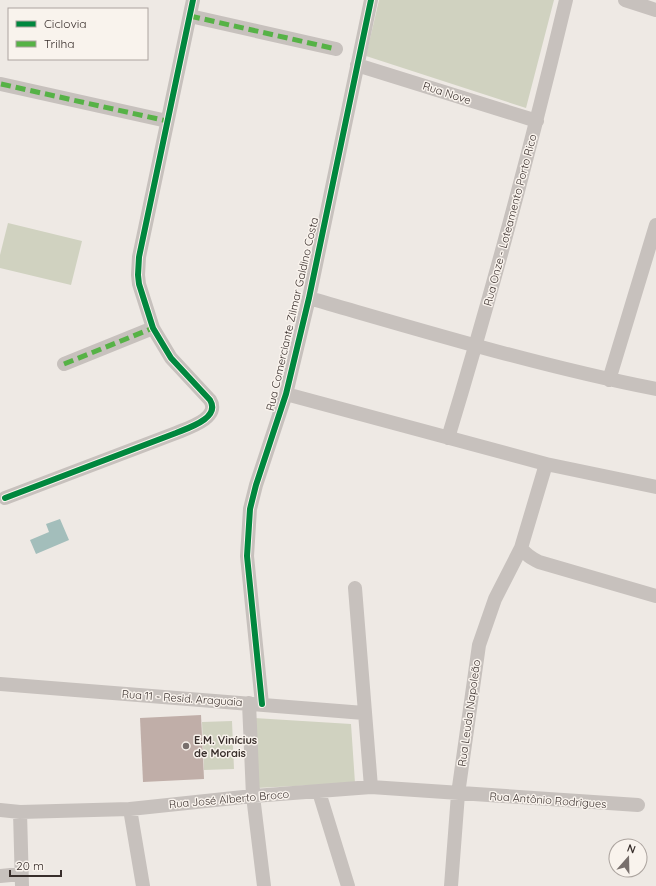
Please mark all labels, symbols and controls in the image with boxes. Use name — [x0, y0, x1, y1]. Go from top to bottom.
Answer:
legend — [8, 8, 148, 60]
text: Ciclovia — [44, 16, 87, 31]
text: Trilha — [44, 36, 75, 51]
street label: Rua Nove — [421, 79, 473, 107]
street label: Rua Onze - Loteamento Porto Rico — [480, 132, 540, 307]
street label: Rua Comerciante Zilmar Galdino Costa — [263, 216, 321, 412]
street label: Rua Leuda Napoleão — [455, 658, 483, 767]
street label: Rua 11 - Resid. Araguaia — [121, 687, 243, 709]
place label: E.M. Vinícius de Morais — [194, 733, 257, 760]
marker: E.M. Vinícius de Morais — [181, 741, 191, 751]
street label: Rua José Alberto Broco — [168, 787, 290, 811]
street label: Rua Antônio Rodrigues — [489, 789, 607, 811]
north arrow — [608, 838, 648, 878]
text: N — [625, 841, 638, 857]
scale bar — [10, 852, 61, 878]
text: 20 m — [16, 858, 44, 873]

